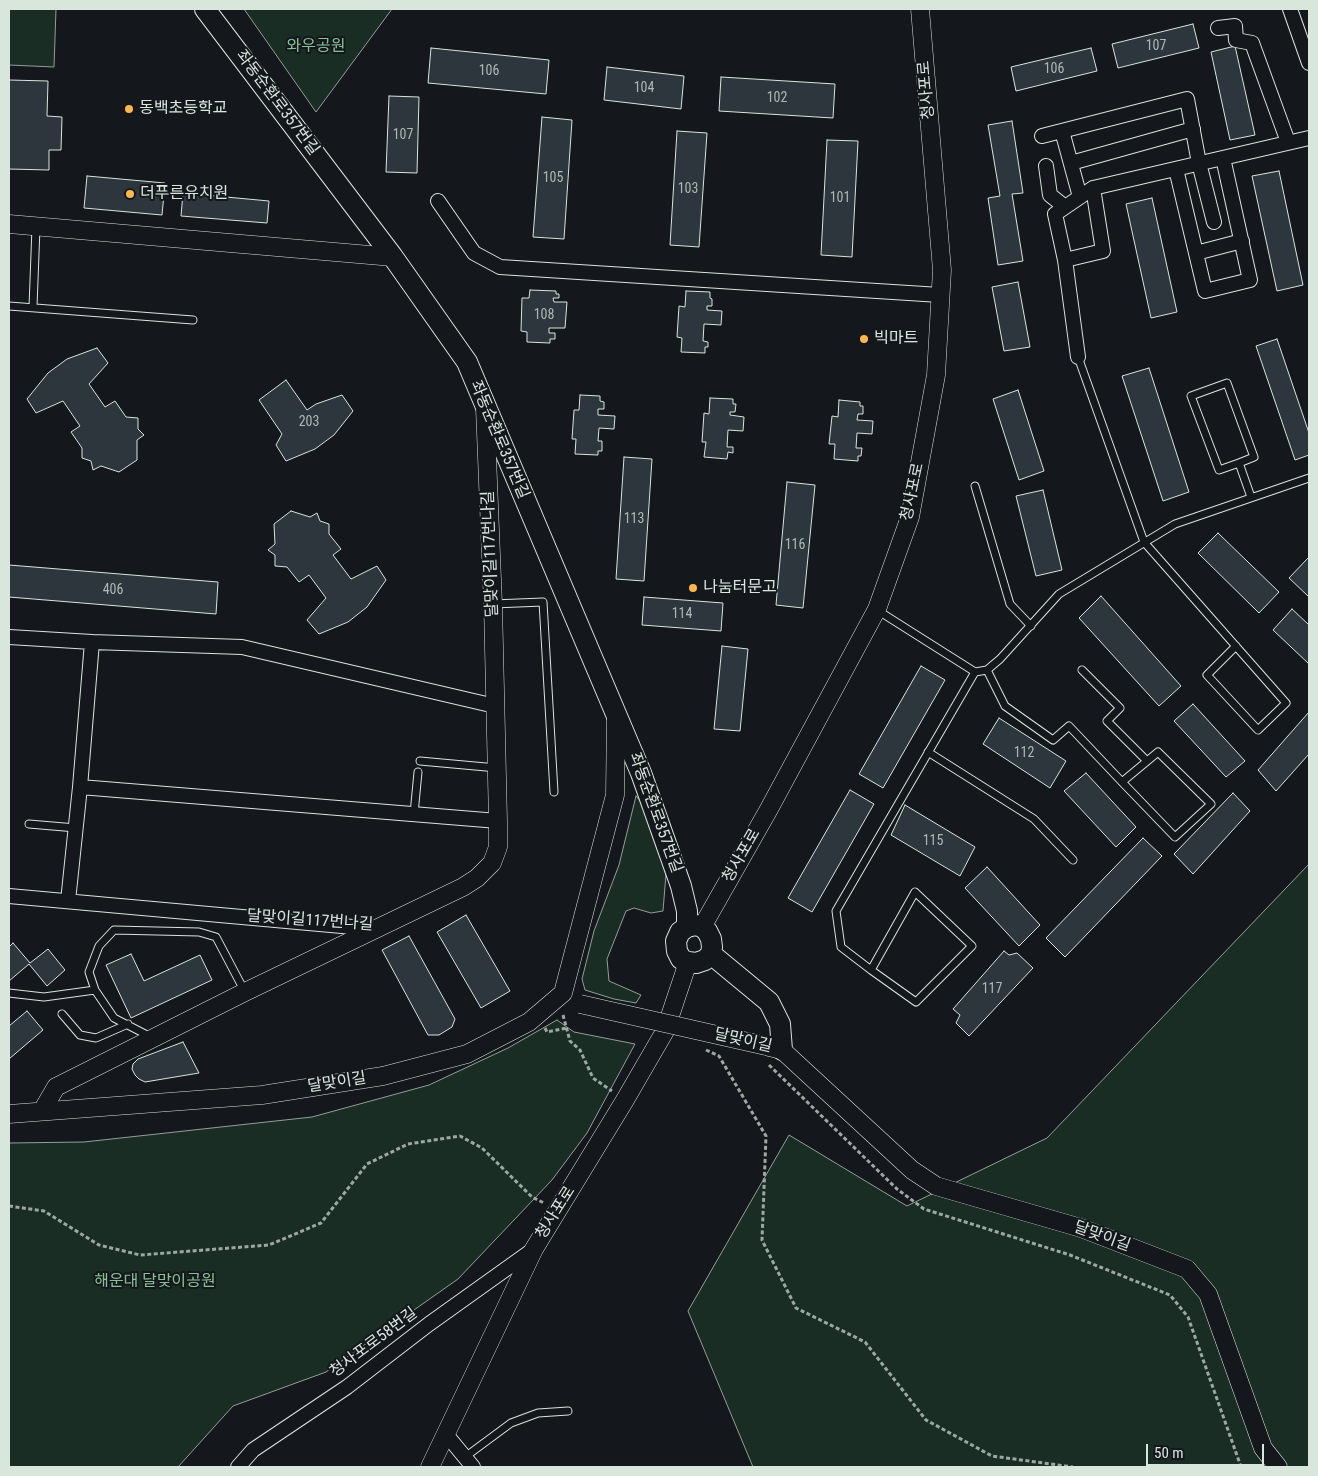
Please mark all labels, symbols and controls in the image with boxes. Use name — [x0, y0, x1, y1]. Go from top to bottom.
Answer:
park label: 와우공원 — [287, 37, 345, 57]
house number: 107 — [1146, 38, 1166, 54]
street label: 좌동순환로357번길 — [231, 47, 323, 159]
street label: 청사포로 — [915, 60, 939, 120]
house number: 106 — [1044, 61, 1064, 77]
house number: 106 — [479, 63, 499, 79]
house number: 104 — [634, 80, 654, 96]
house number: 102 — [767, 90, 787, 106]
place label: 동백초등학교 — [139, 99, 227, 119]
marker: 동백초등학교 — [123, 103, 135, 115]
house number: 107 — [393, 127, 413, 143]
house number: 105 — [543, 170, 563, 186]
house number: 103 — [678, 181, 698, 197]
place label: 더푸른유치원 — [140, 184, 228, 204]
marker: 더푸른유치원 — [124, 188, 136, 200]
house number: 101 — [830, 190, 850, 206]
house number: 108 — [534, 307, 554, 323]
place label: 빅마트 — [874, 329, 918, 349]
marker: 빅마트 — [858, 333, 870, 345]
street label: 좌동순환로357번길 — [465, 378, 533, 502]
house number: 203 — [299, 414, 319, 430]
street label: 청사포로 — [897, 461, 929, 523]
street label: 달맞이길117번나길 — [479, 490, 503, 618]
house number: 113 — [624, 511, 644, 527]
house number: 116 — [785, 537, 805, 553]
place label: 나눔터문고 — [703, 578, 777, 598]
house number: 406 — [103, 582, 123, 598]
marker: 나눔터문고 — [687, 582, 699, 594]
house number: 114 — [672, 606, 692, 622]
house number: 112 — [1014, 745, 1034, 761]
street label: 좌동순환로357번길 — [624, 750, 686, 876]
street label: 청사포로 — [719, 826, 765, 886]
house number: 115 — [923, 833, 943, 849]
street label: 달맞이길117번나길 — [246, 907, 374, 935]
house number: 117 — [982, 981, 1002, 997]
street label: 달맞이길 — [712, 1025, 774, 1057]
street label: 달맞이길 — [306, 1069, 368, 1097]
street label: 청사포로 — [532, 1183, 580, 1243]
street label: 달맞이길 — [1071, 1218, 1133, 1256]
park label: 해운대 달맞이공원 — [94, 1272, 216, 1292]
street label: 청사포로58번길 — [327, 1304, 421, 1382]
scale bar — [1148, 1434, 1266, 1466]
text: 50 m — [1154, 1444, 1184, 1462]

